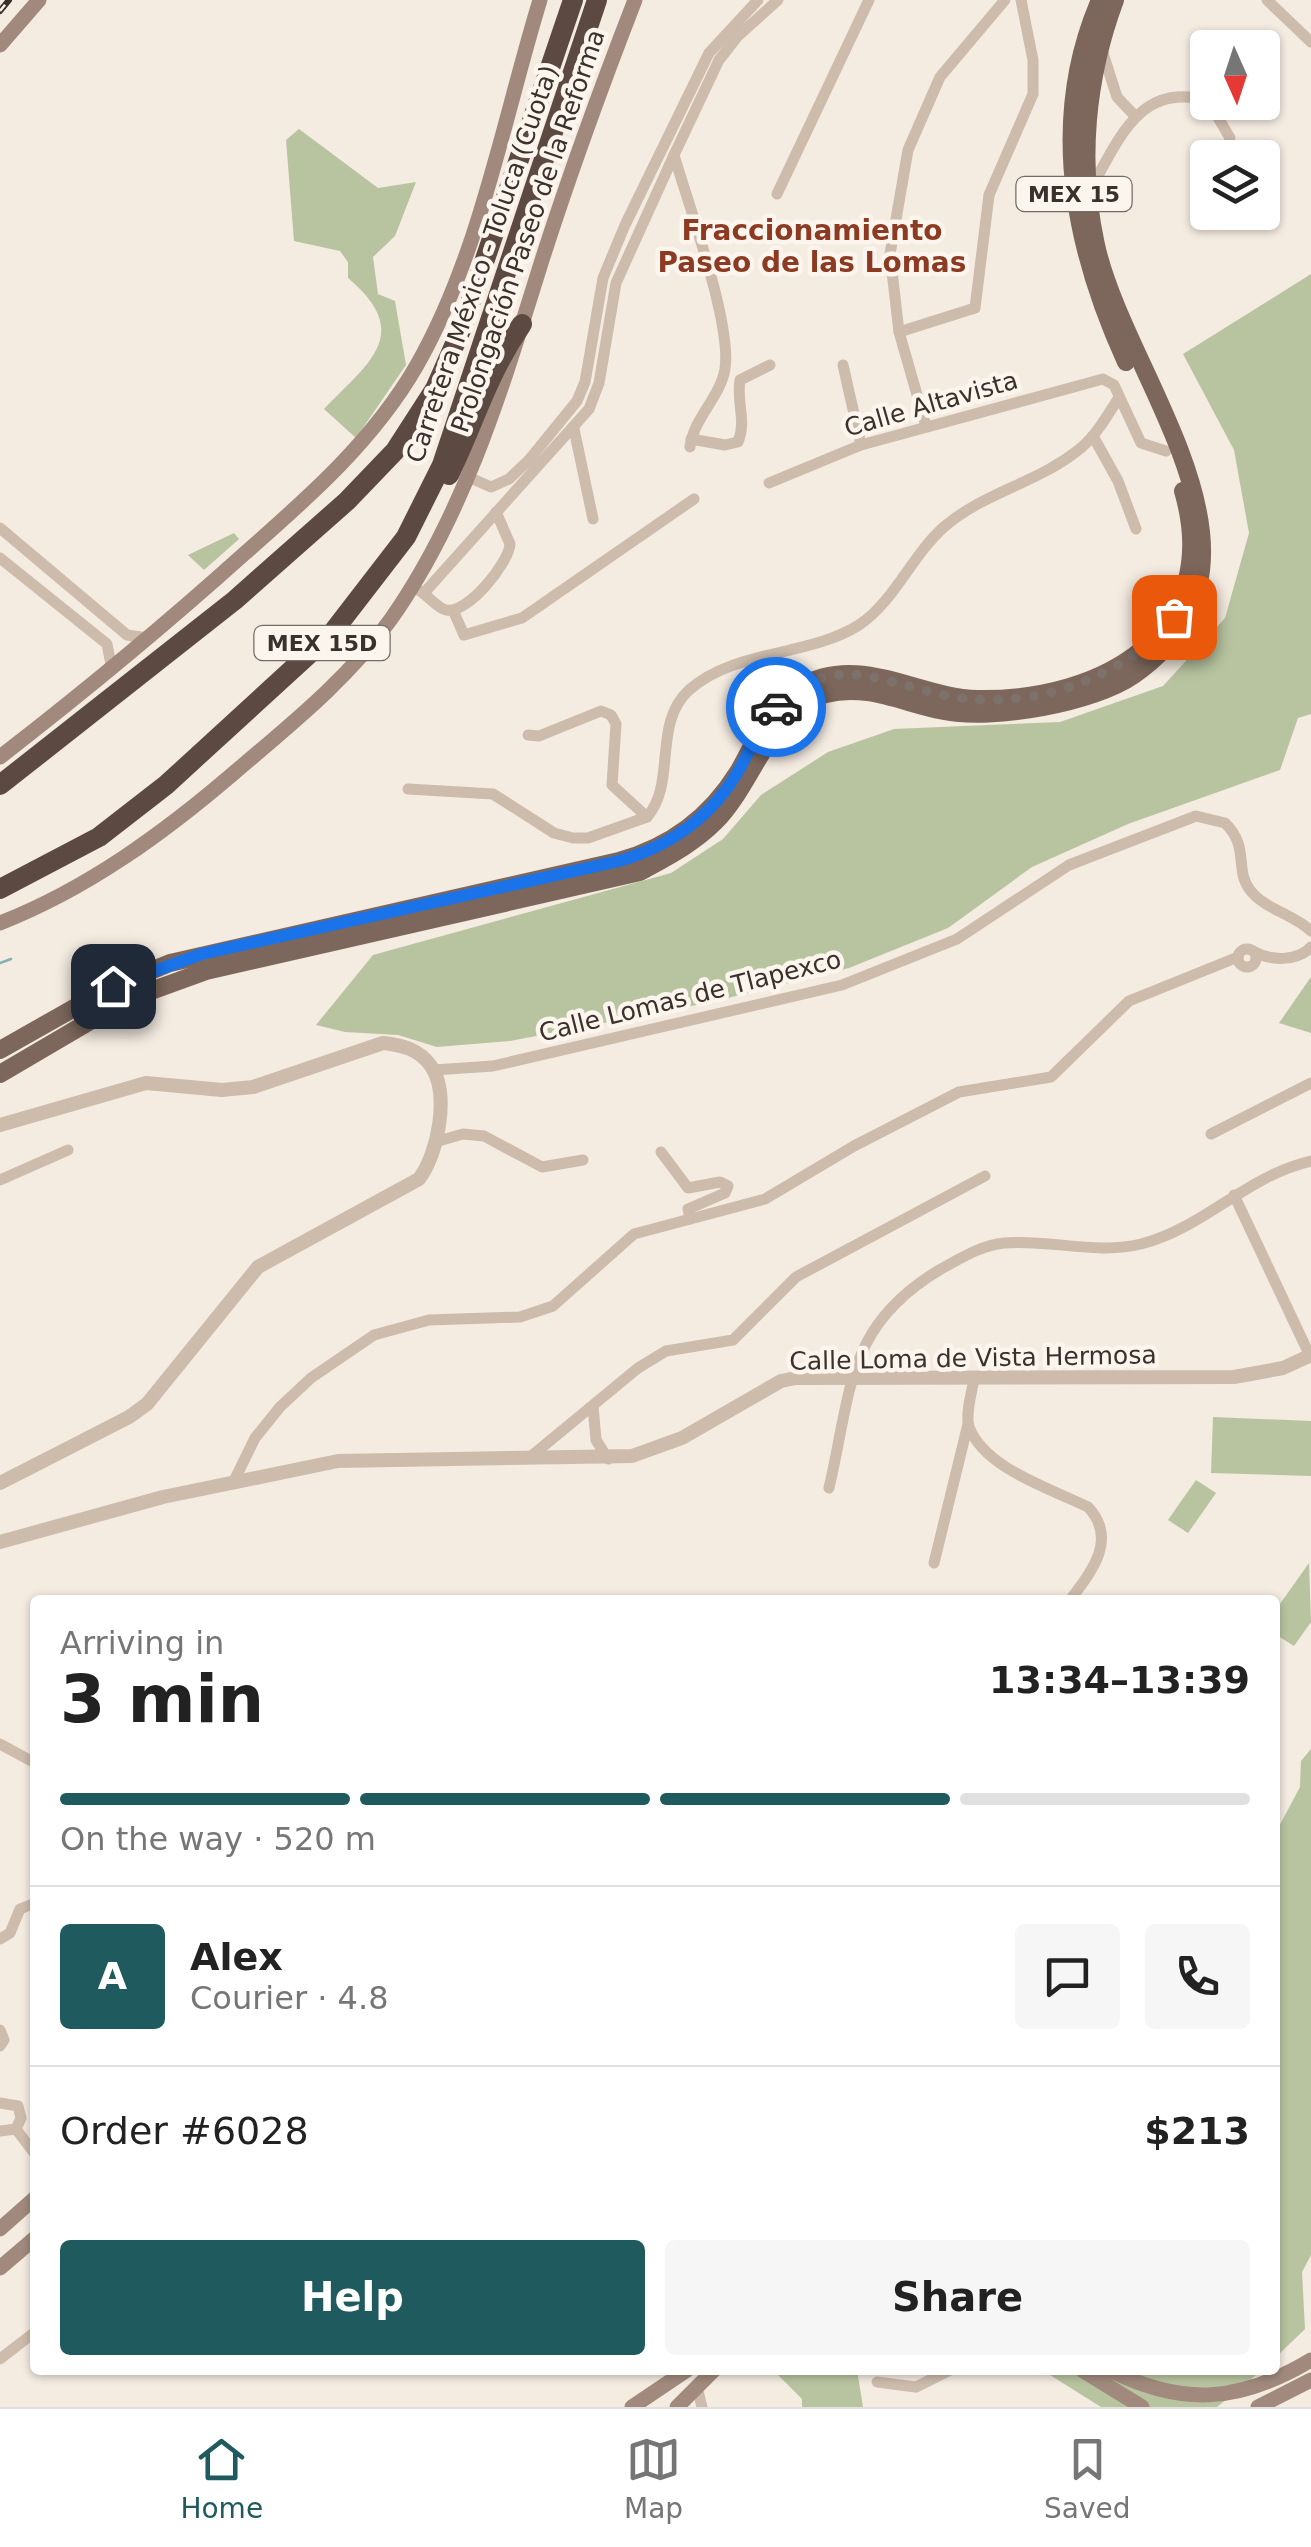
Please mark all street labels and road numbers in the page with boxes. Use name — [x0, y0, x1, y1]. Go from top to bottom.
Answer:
street label: Prolongación Paseo de la Reforma — [445, 26, 611, 436]
street label: Carretera México - Toluca (Cuota) — [400, 62, 564, 466]
road number: MEX 15 — [1016, 177, 1132, 211]
street label: Calle Altavista — [841, 365, 1021, 443]
road number: MEX 15D — [255, 626, 390, 660]
street label: Calle Lomas de Tlapexco — [536, 944, 844, 1048]
street label: Calle Loma de Vista Hermosa — [789, 1340, 1157, 1376]

